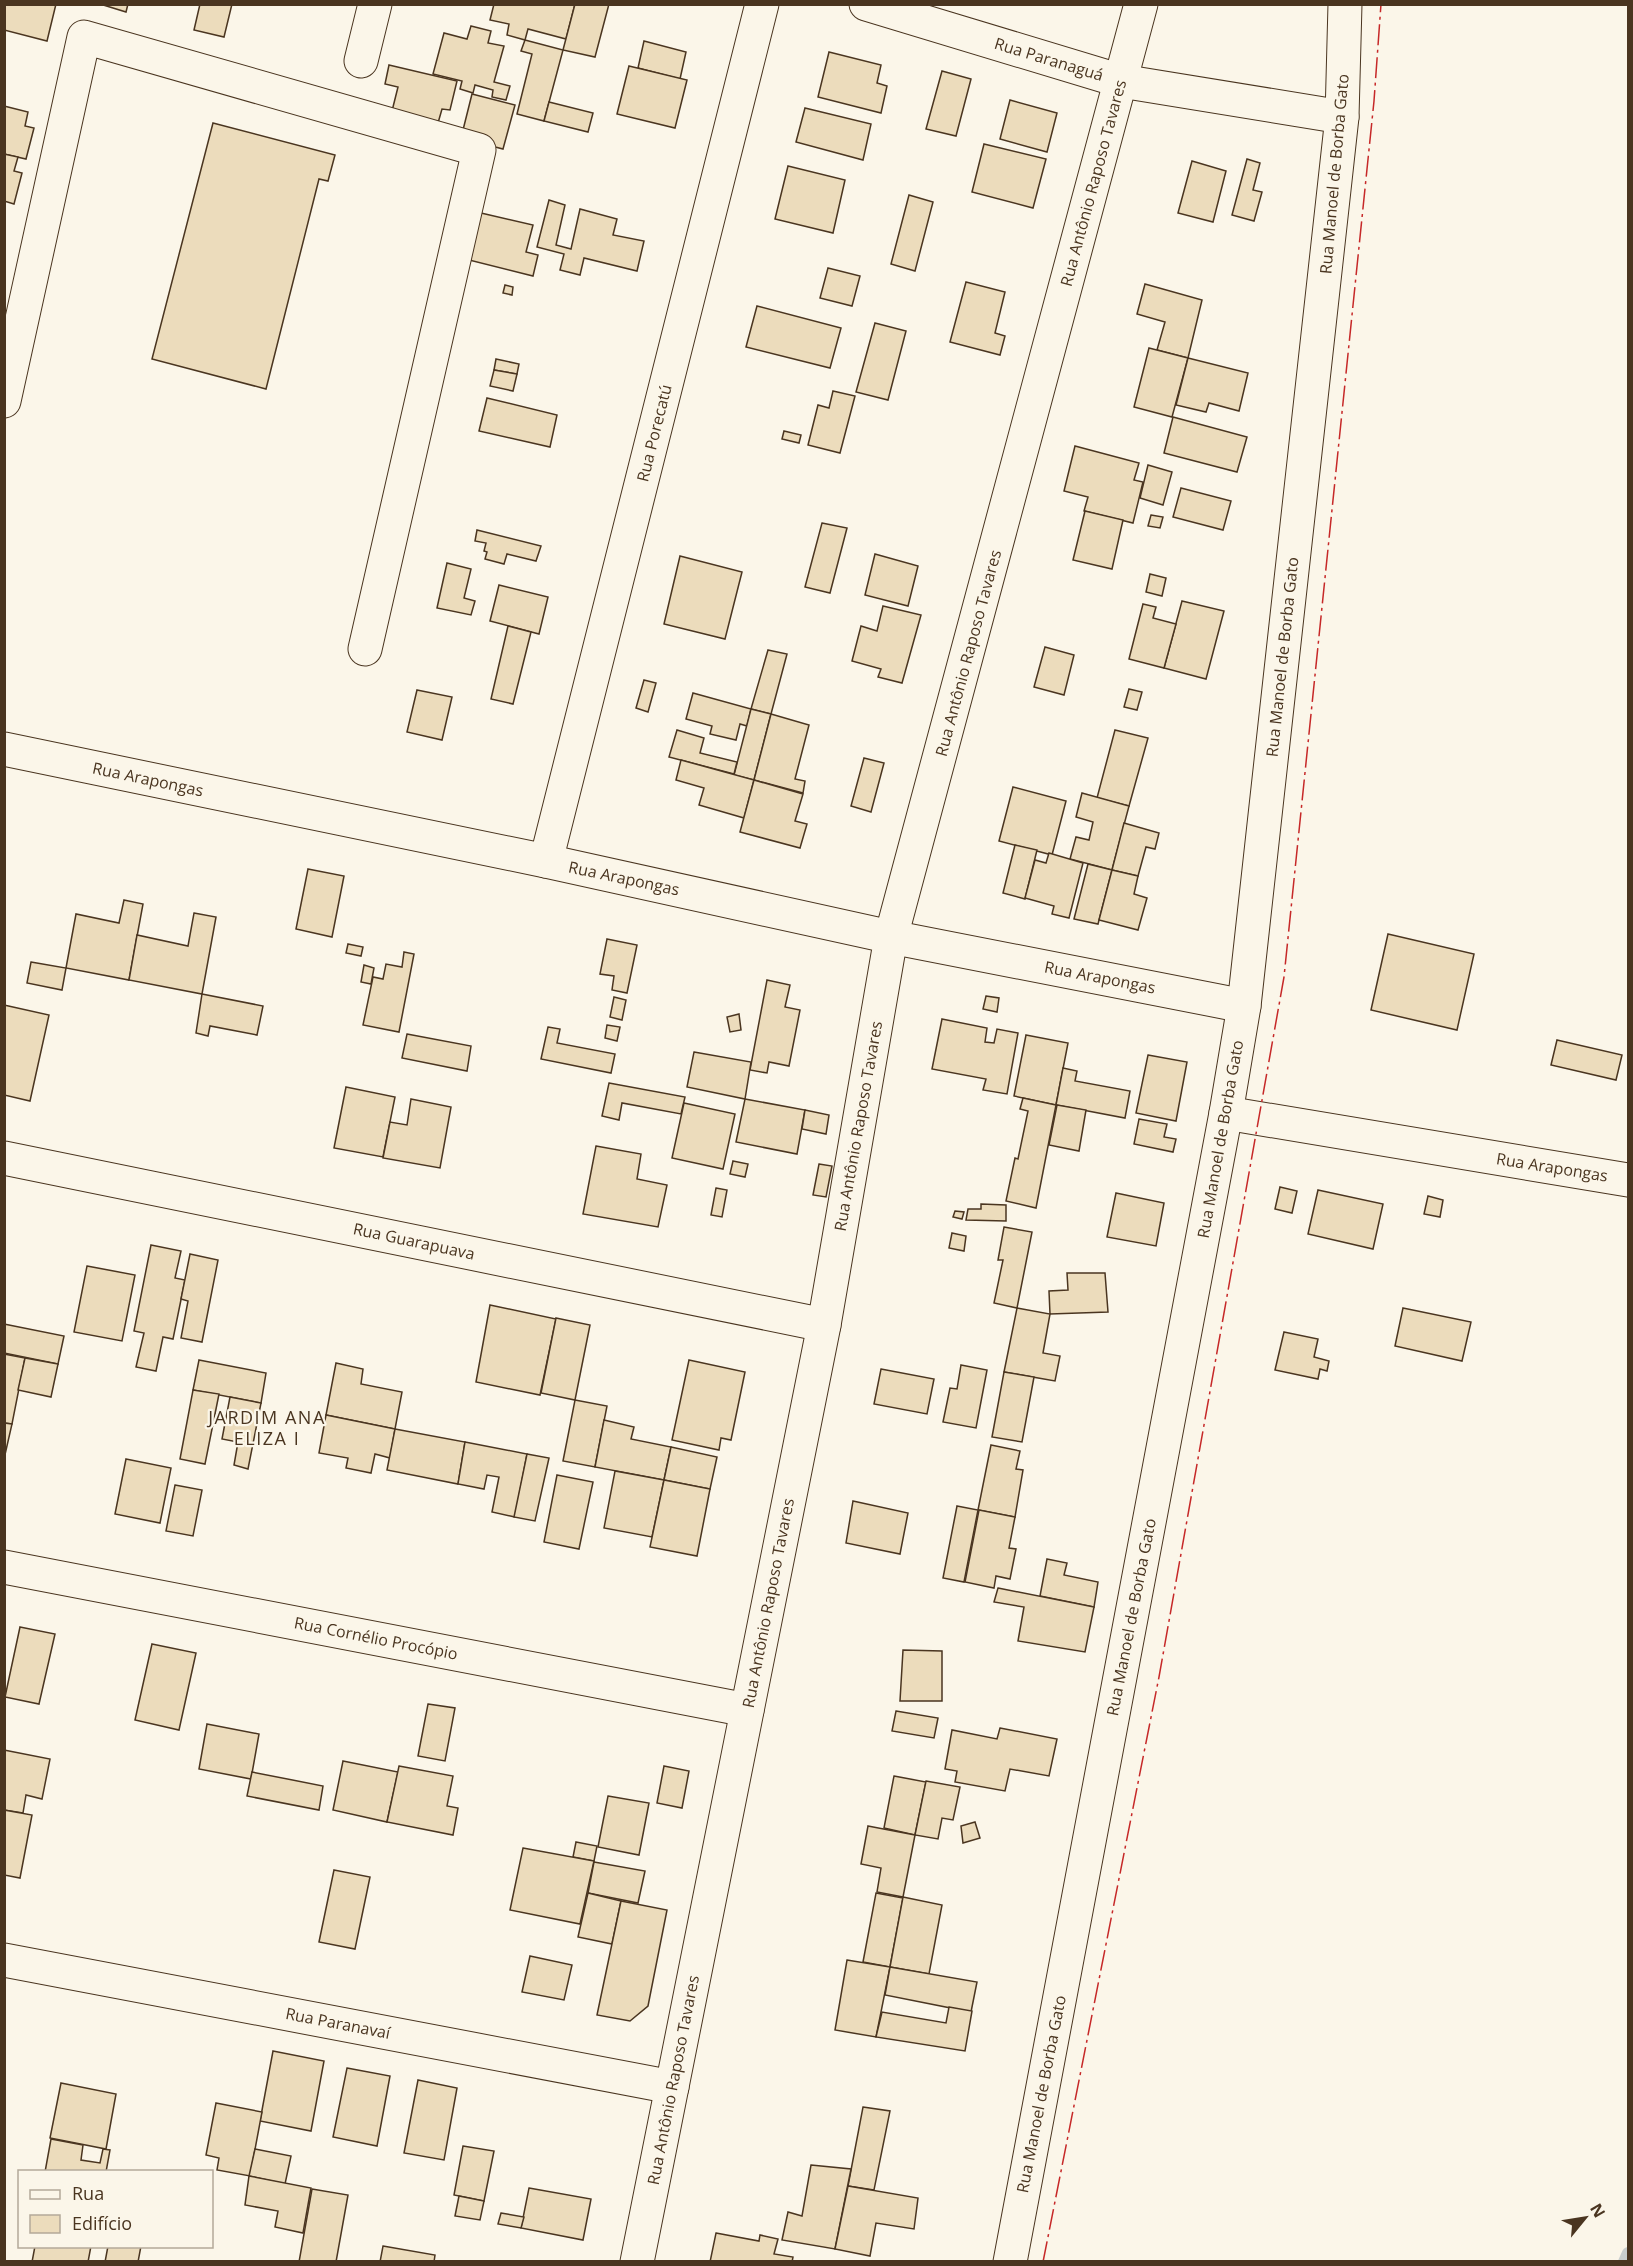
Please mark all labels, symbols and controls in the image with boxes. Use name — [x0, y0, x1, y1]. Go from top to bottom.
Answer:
street label: Rua Paranaguá — [992, 32, 1106, 86]
street label: Rua Manoel de Borba Gato — [1314, 73, 1354, 275]
street label: Rua Antônio Raposo Tavares — [1055, 77, 1131, 289]
street label: Rua Porecatú — [631, 382, 677, 484]
street label: Rua Antônio Raposo Tavares — [930, 547, 1006, 759]
street label: Rua Manoel de Borba Gato — [1261, 556, 1303, 758]
street label: Rua Arapongas — [91, 757, 205, 801]
street label: Rua Arapongas — [567, 856, 681, 900]
street label: Rua Arapongas — [1043, 955, 1157, 999]
street label: Rua Antônio Raposo Tavares — [829, 1019, 887, 1233]
street label: Rua Manoel de Borba Gato — [1192, 1038, 1248, 1240]
street label: Rua Arapongas — [1495, 1147, 1609, 1187]
street label: Rua Guarapuava — [351, 1217, 477, 1265]
district label: JARDIM ANA ELIZA I — [206, 1405, 326, 1450]
street label: Rua Antônio Raposo Tavares — [737, 1496, 799, 1710]
street label: Rua Manoel de Borba Gato — [1101, 1516, 1161, 1718]
street label: Rua Cornélio Procópio — [292, 1611, 460, 1665]
street label: Rua Antônio Raposo Tavares — [642, 1973, 704, 2187]
street label: Rua Manoel de Borba Gato — [1011, 1993, 1071, 2195]
street label: Rua Paranavaí — [284, 2002, 393, 2044]
legend — [18, 2170, 213, 2248]
text: Rua — [72, 2181, 104, 2205]
north arrow — [1555, 2188, 1615, 2248]
text: N — [1585, 2199, 1611, 2222]
text: Edifício — [72, 2211, 132, 2235]

